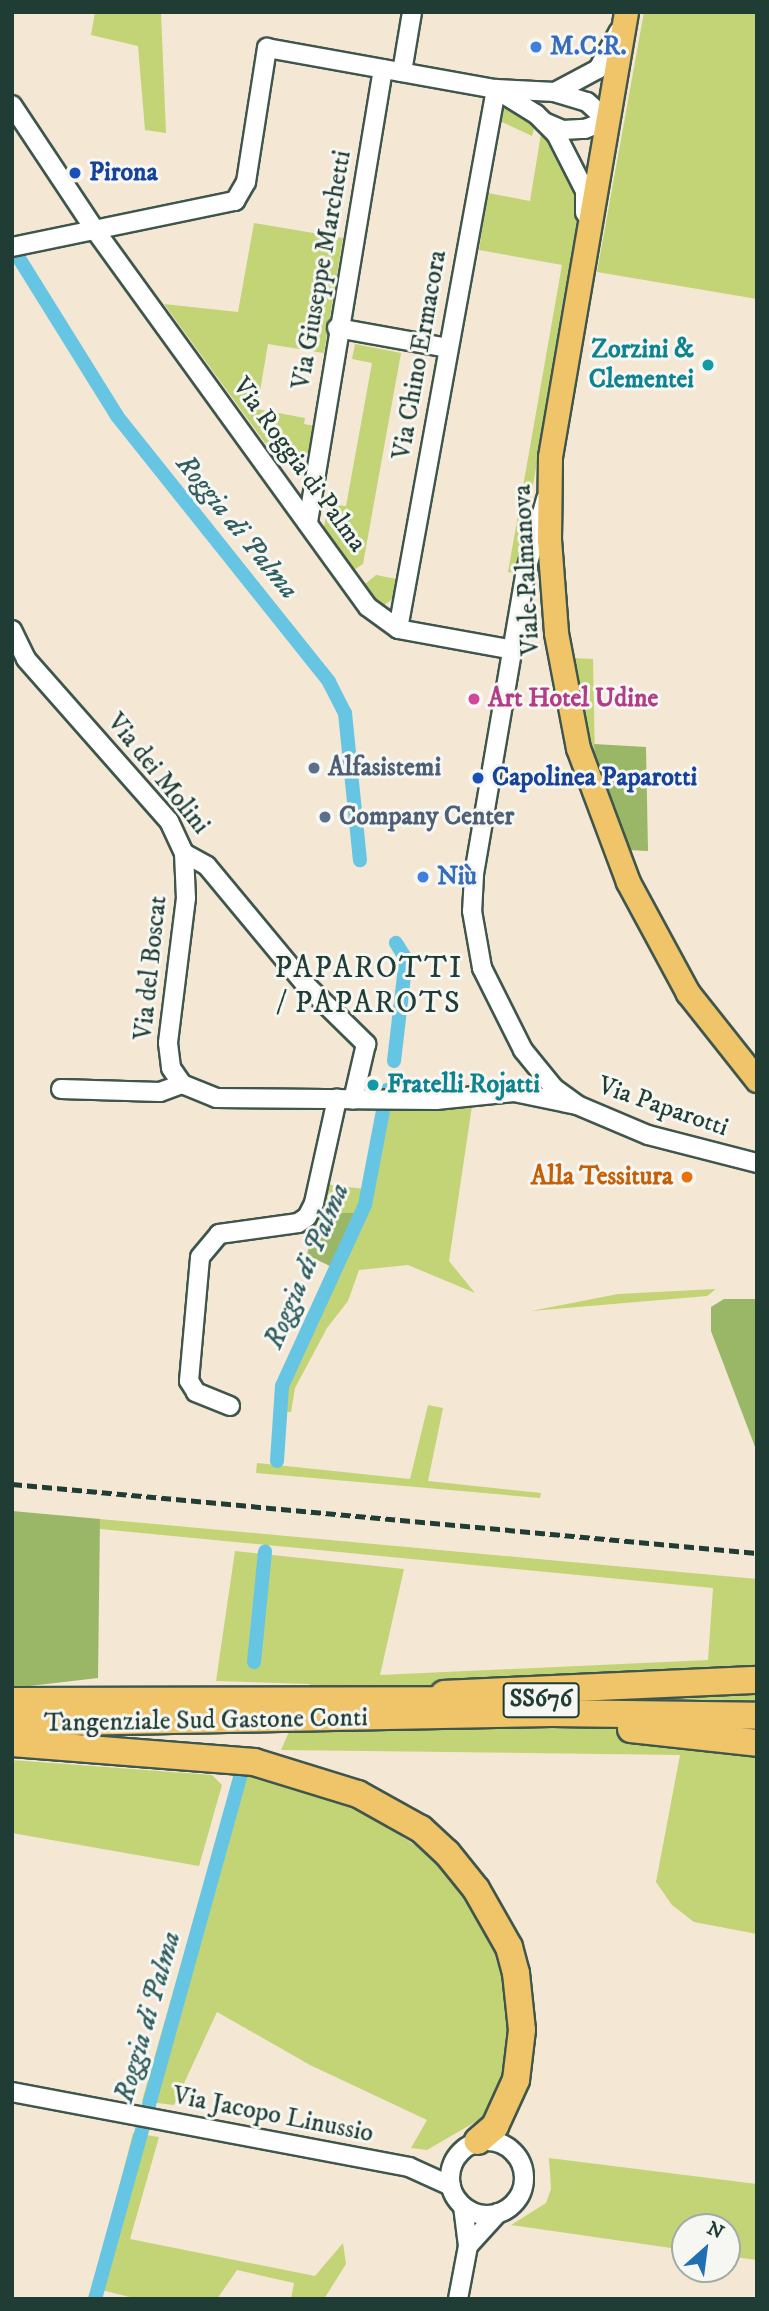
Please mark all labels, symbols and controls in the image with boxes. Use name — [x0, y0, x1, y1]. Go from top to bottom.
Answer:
place label: M.C.R. — [550, 31, 627, 63]
marker: M.C.R. — [528, 39, 544, 55]
street label: Via Giuseppe Marchetti — [286, 148, 358, 392]
place label: Pirona — [89, 157, 158, 189]
marker: Pirona — [67, 165, 83, 181]
street label: Via Chino Ermacora — [386, 248, 454, 462]
place label: Zorzini & Clementei — [589, 334, 694, 396]
marker: Zorzini & Clementei — [700, 357, 716, 373]
street label: Via Roggia di Palma — [225, 372, 373, 558]
water label: Roggia di Palma — [168, 448, 306, 606]
street label: Viale Palmanova — [507, 484, 547, 656]
place label: Art Hotel Udine — [488, 683, 658, 715]
marker: Art Hotel Udine — [466, 691, 482, 707]
street label: Via dei Molini — [100, 707, 216, 841]
place label: Alfasistemi — [328, 752, 441, 784]
marker: Alfasistemi — [306, 760, 322, 776]
place label: Capolinea Paparotti — [492, 762, 697, 794]
marker: Capolinea Paparotti — [470, 770, 486, 786]
place label: Company Center — [339, 801, 514, 833]
marker: Company Center — [317, 809, 333, 825]
place label: Niù — [437, 861, 477, 893]
marker: Niù — [415, 869, 431, 885]
street label: Via del Boscat — [128, 894, 174, 1042]
district label: PAPAROTTI / PAPAROTS — [276, 951, 462, 1021]
place label: Fratelli Rojatti — [387, 1069, 540, 1101]
street label: Via Paparotti — [594, 1070, 732, 1144]
marker: Fratelli Rojatti — [365, 1077, 381, 1093]
place label: Alla Tessitura — [531, 1161, 673, 1193]
marker: Alla Tessitura — [679, 1169, 695, 1185]
water label: Roggia di Palma — [257, 1178, 357, 1354]
road number: SS676 — [503, 1680, 580, 1720]
street label: Tangenziale Sud Gastone Conti — [44, 1703, 368, 1739]
water label: Roggia di Palma — [108, 1928, 188, 2106]
street label: Via Jacopo Linussio — [170, 2080, 376, 2150]
north arrow — [671, 2213, 741, 2283]
text: N — [703, 2217, 727, 2245]

